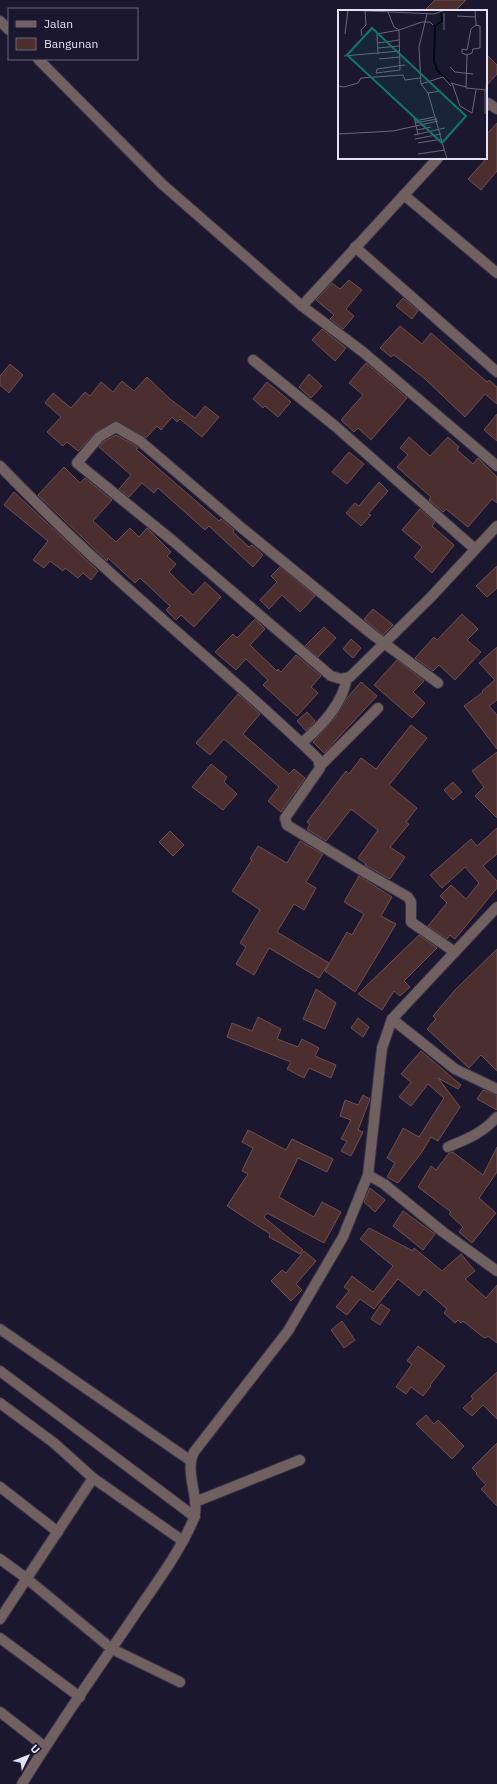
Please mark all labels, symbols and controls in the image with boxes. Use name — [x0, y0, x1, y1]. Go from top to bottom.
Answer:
legend — [8, 8, 138, 60]
inset map — [338, 10, 487, 159]
text: Jalan — [44, 16, 73, 31]
text: Bangunan — [44, 36, 98, 51]
north arrow — [8, 1736, 48, 1776]
text: U — [28, 1742, 43, 1757]

